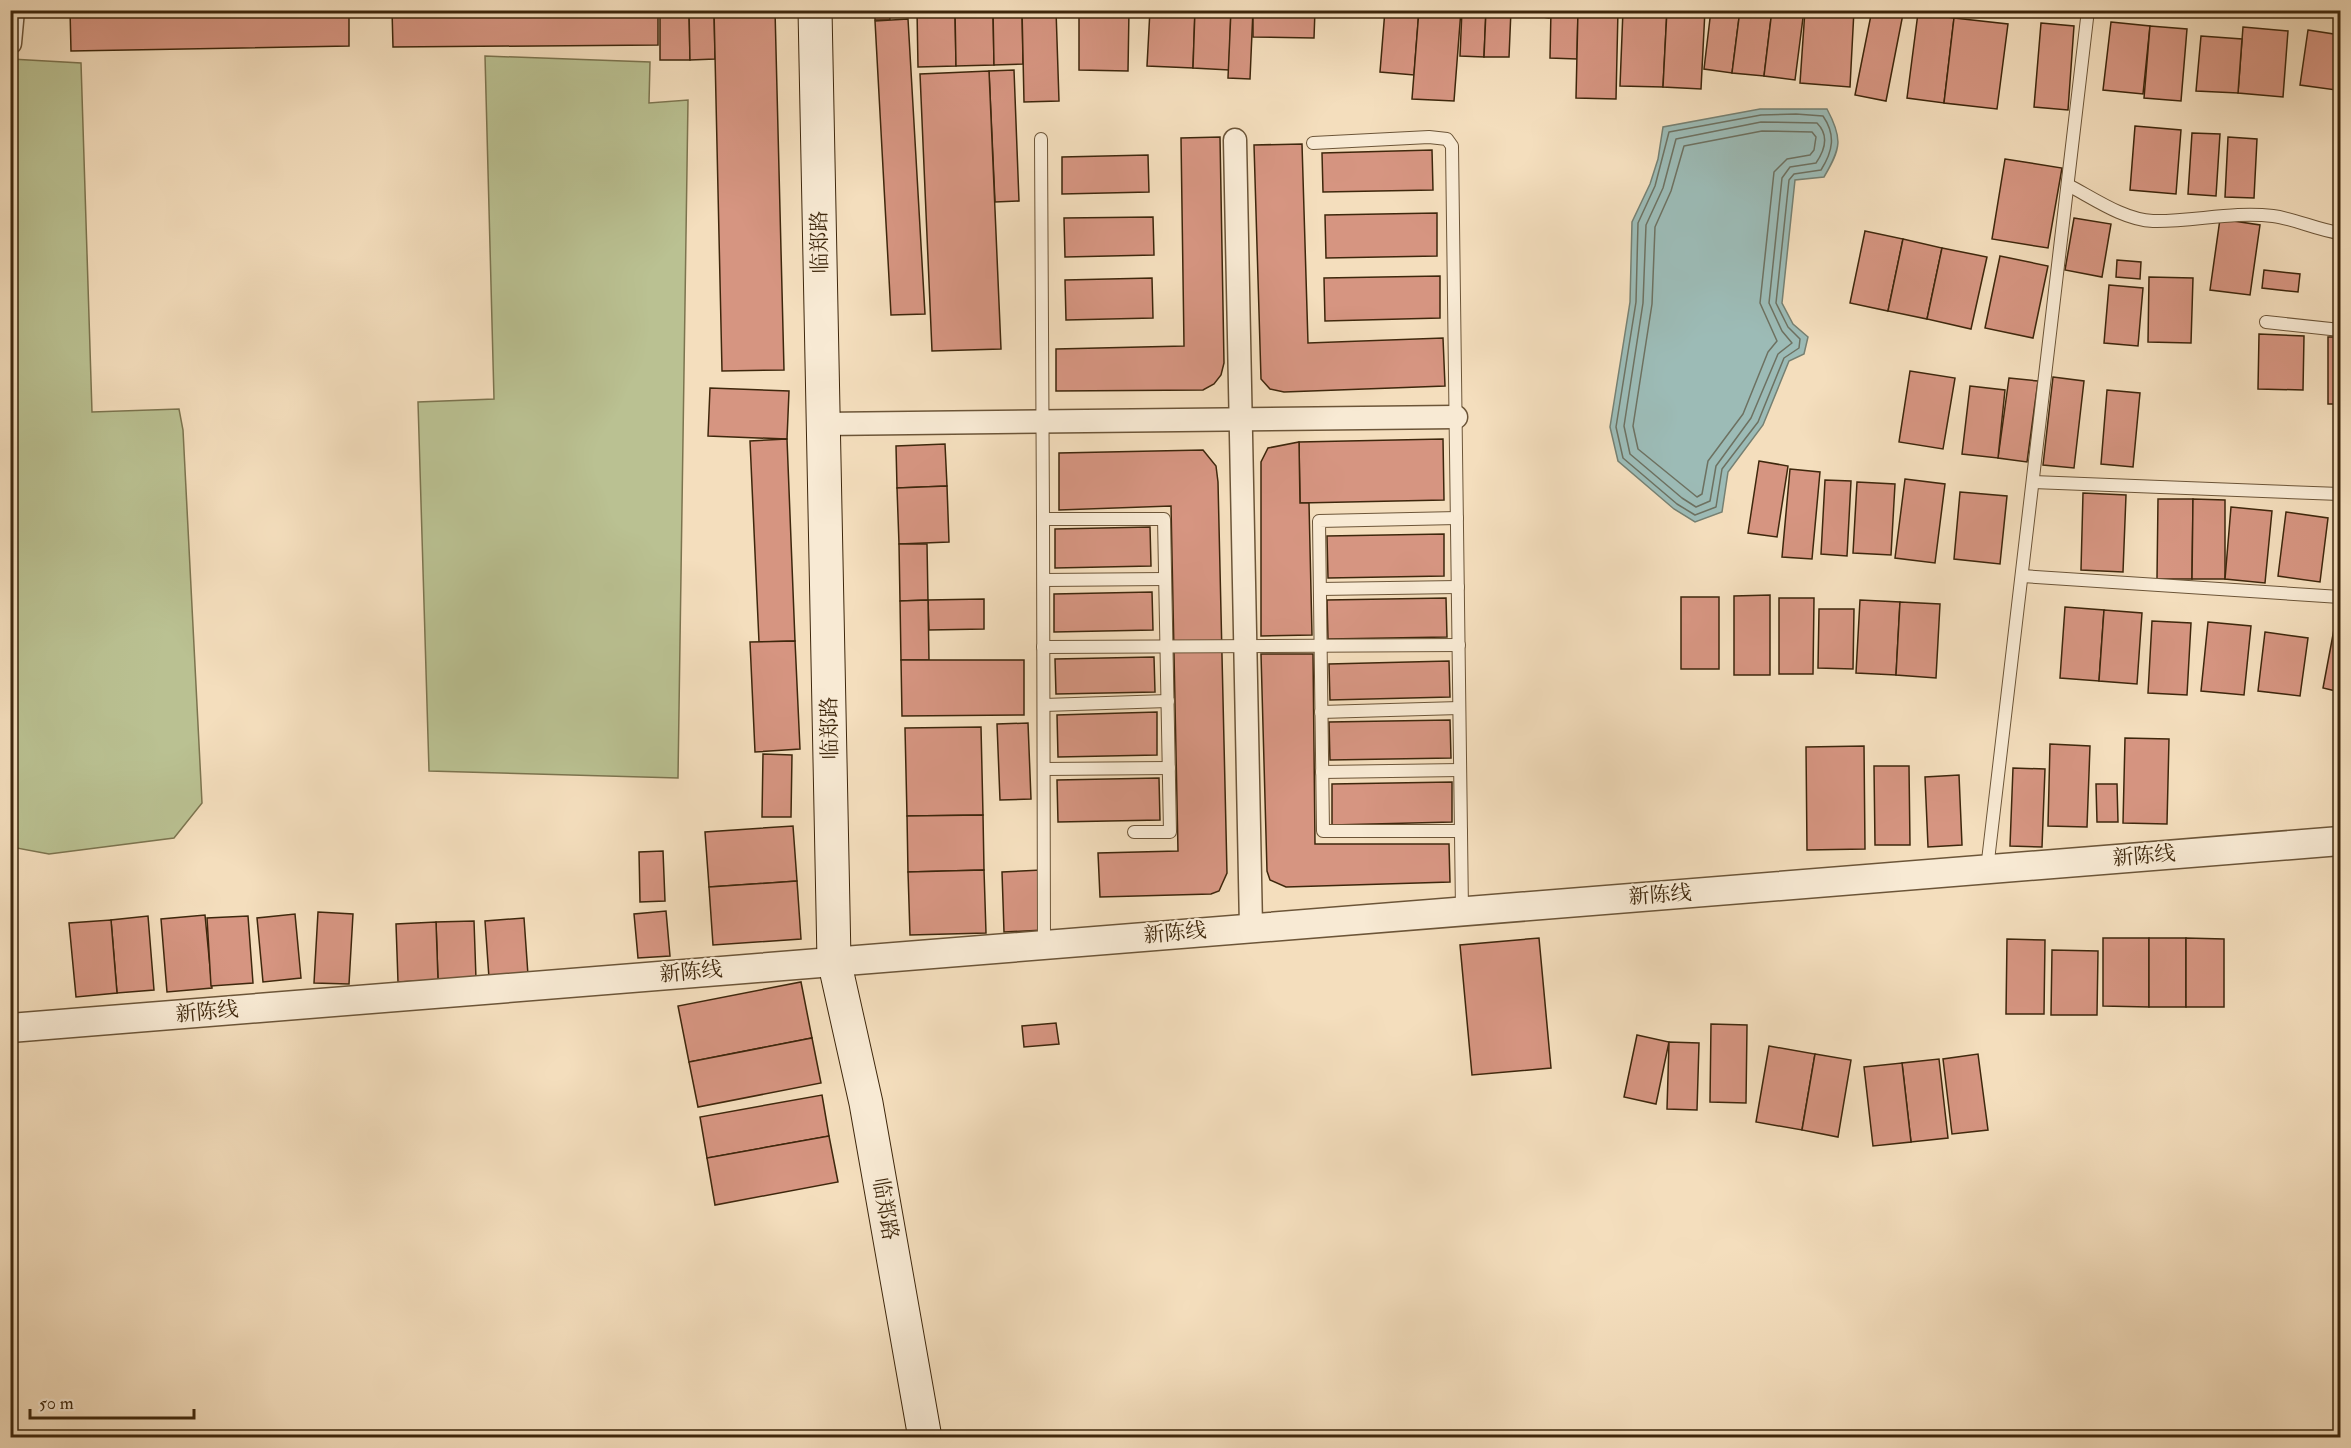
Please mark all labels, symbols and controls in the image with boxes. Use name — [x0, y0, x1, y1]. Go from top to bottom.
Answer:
street label: 临郑路 — [806, 210, 834, 274]
street label: 临郑路 — [816, 696, 844, 760]
street label: 新陈线 — [2111, 840, 2177, 872]
street label: 新陈线 — [1628, 879, 1692, 911]
street label: 新陈线 — [1142, 917, 1208, 949]
street label: 新陈线 — [658, 956, 724, 988]
street label: 新陈线 — [174, 996, 240, 1028]
street label: 临郑路 — [866, 1176, 904, 1242]
scale bar — [30, 1382, 194, 1420]
text: 50 m — [39, 1392, 74, 1415]

